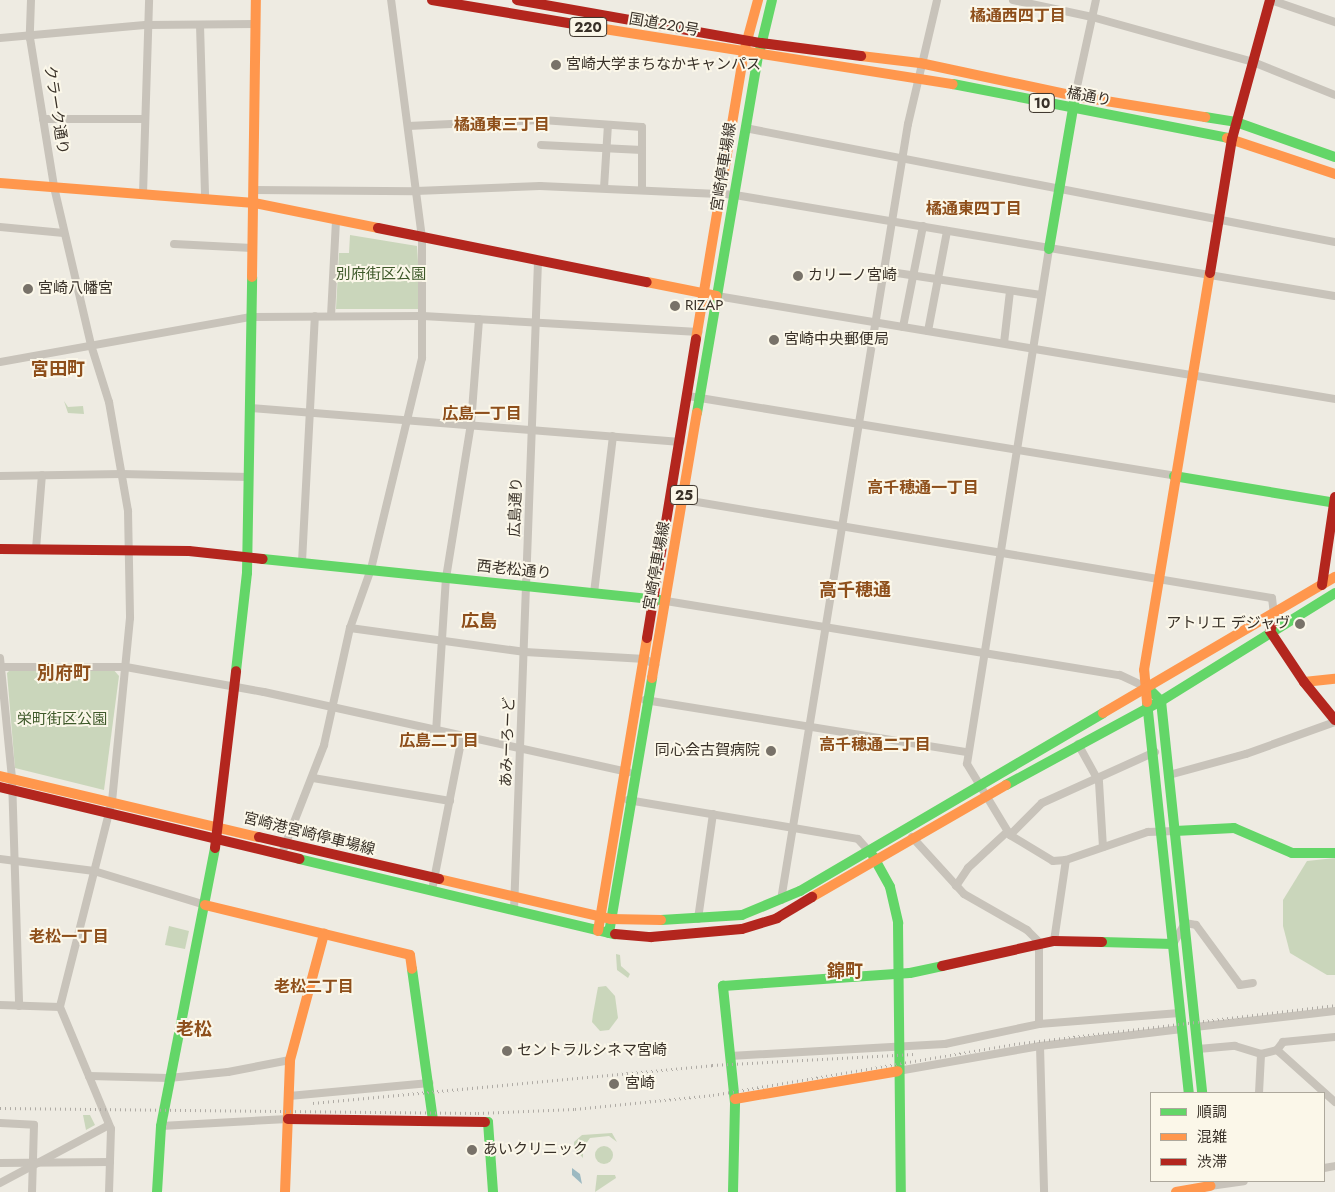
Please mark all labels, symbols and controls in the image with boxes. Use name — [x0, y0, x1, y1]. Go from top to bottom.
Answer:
district label: 橘通西四丁目 — [970, 6, 1066, 26]
street label: 国道220号 — [627, 10, 701, 40]
road number: 220 — [568, 16, 608, 38]
place label: 宮崎大学まちなかキャンパス — [566, 56, 761, 74]
marker: 宮崎大学まちなかキャンパス — [550, 59, 562, 71]
street label: クラーク通り — [40, 64, 72, 156]
street label: 橘通り — [1065, 84, 1113, 110]
road number: 10 — [1028, 92, 1056, 115]
district label: 橘通東三丁目 — [454, 115, 550, 135]
street label: 宮崎停車場線 — [708, 121, 740, 213]
district label: 橘通東四丁目 — [926, 199, 1022, 219]
park label: 別府街区公園 — [336, 266, 426, 284]
place label: カリーノ宮崎 — [808, 267, 898, 285]
marker: カリーノ宮崎 — [792, 270, 804, 282]
place label: 宮崎八幡宮 — [38, 280, 113, 298]
marker: 宮崎八幡宮 — [22, 283, 34, 295]
place label: RIZAP — [685, 297, 723, 315]
marker: RIZAP — [669, 300, 681, 312]
place label: 宮崎中央郵便局 — [784, 331, 889, 349]
marker: 宮崎中央郵便局 — [768, 334, 780, 346]
district label: 宮田町 — [31, 358, 85, 380]
district label: 広島一丁目 — [442, 404, 522, 424]
street label: 広島通り — [506, 477, 526, 537]
district label: 高千穂通一丁目 — [867, 478, 979, 498]
road number: 25 — [669, 484, 699, 506]
street label: 宮崎停車場線 — [640, 520, 674, 612]
street label: 西老松通り — [476, 557, 552, 583]
district label: 高千穂通 — [819, 579, 891, 601]
district label: 広島 — [461, 610, 497, 632]
place label: アトリエ デジャヴ — [1166, 615, 1290, 633]
marker: アトリエ デジャヴ — [1294, 618, 1306, 630]
district label: 別府町 — [37, 662, 91, 684]
street label: あみーろーど — [497, 697, 519, 787]
park label: 栄町街区公園 — [17, 711, 107, 729]
district label: 広島二丁目 — [399, 731, 479, 751]
district label: 高千穂通二丁目 — [819, 735, 931, 755]
place label: 同心会古賀病院 — [655, 742, 760, 760]
marker: 同心会古賀病院 — [764, 744, 778, 758]
street label: 宮崎港宮崎停車場線 — [241, 809, 377, 859]
district label: 老松一丁目 — [29, 927, 109, 947]
district label: 錦町 — [827, 960, 863, 982]
district label: 老松二丁目 — [274, 977, 354, 997]
district label: 老松 — [176, 1018, 212, 1040]
place label: セントラルシネマ宮崎 — [517, 1042, 667, 1060]
marker: セントラルシネマ宮崎 — [501, 1045, 513, 1057]
place label: 宮崎 — [625, 1075, 655, 1093]
marker: 宮崎 — [607, 1077, 621, 1091]
legend — [1150, 1092, 1325, 1182]
text: 順調 — [1197, 1101, 1227, 1123]
text: 混雑 — [1197, 1126, 1227, 1148]
place label: あいクリニック — [483, 1141, 588, 1159]
marker: あいクリニック — [465, 1143, 479, 1157]
text: 渋滞 — [1197, 1151, 1227, 1173]

